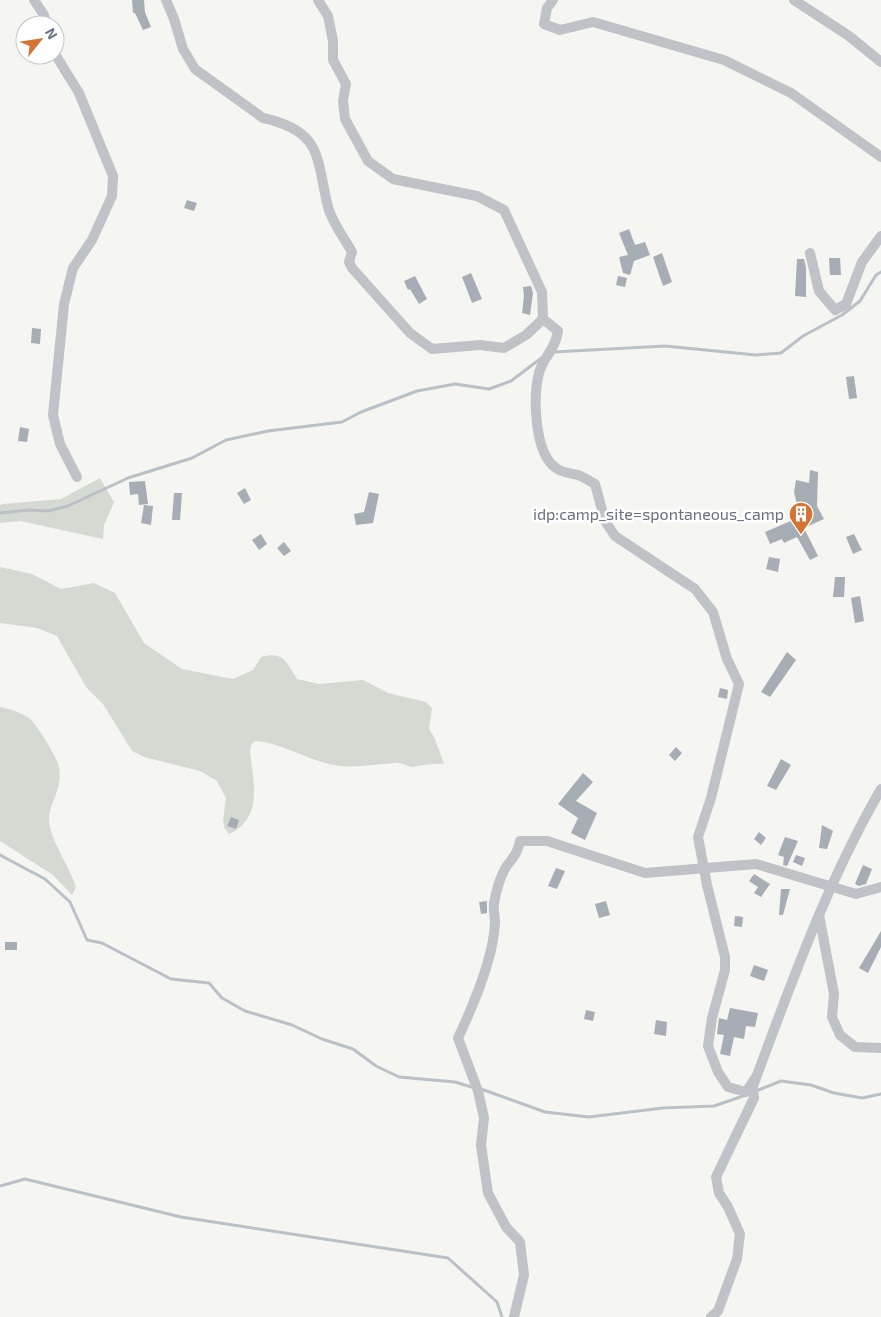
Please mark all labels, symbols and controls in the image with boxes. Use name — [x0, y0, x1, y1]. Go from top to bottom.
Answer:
north arrow — [15, 15, 65, 65]
text: N — [42, 25, 62, 42]
building icon: idp:camp_site=spontaneous_camp — [788, 501, 814, 535]
place label: idp:camp_site=spontaneous_camp — [533, 504, 784, 523]

